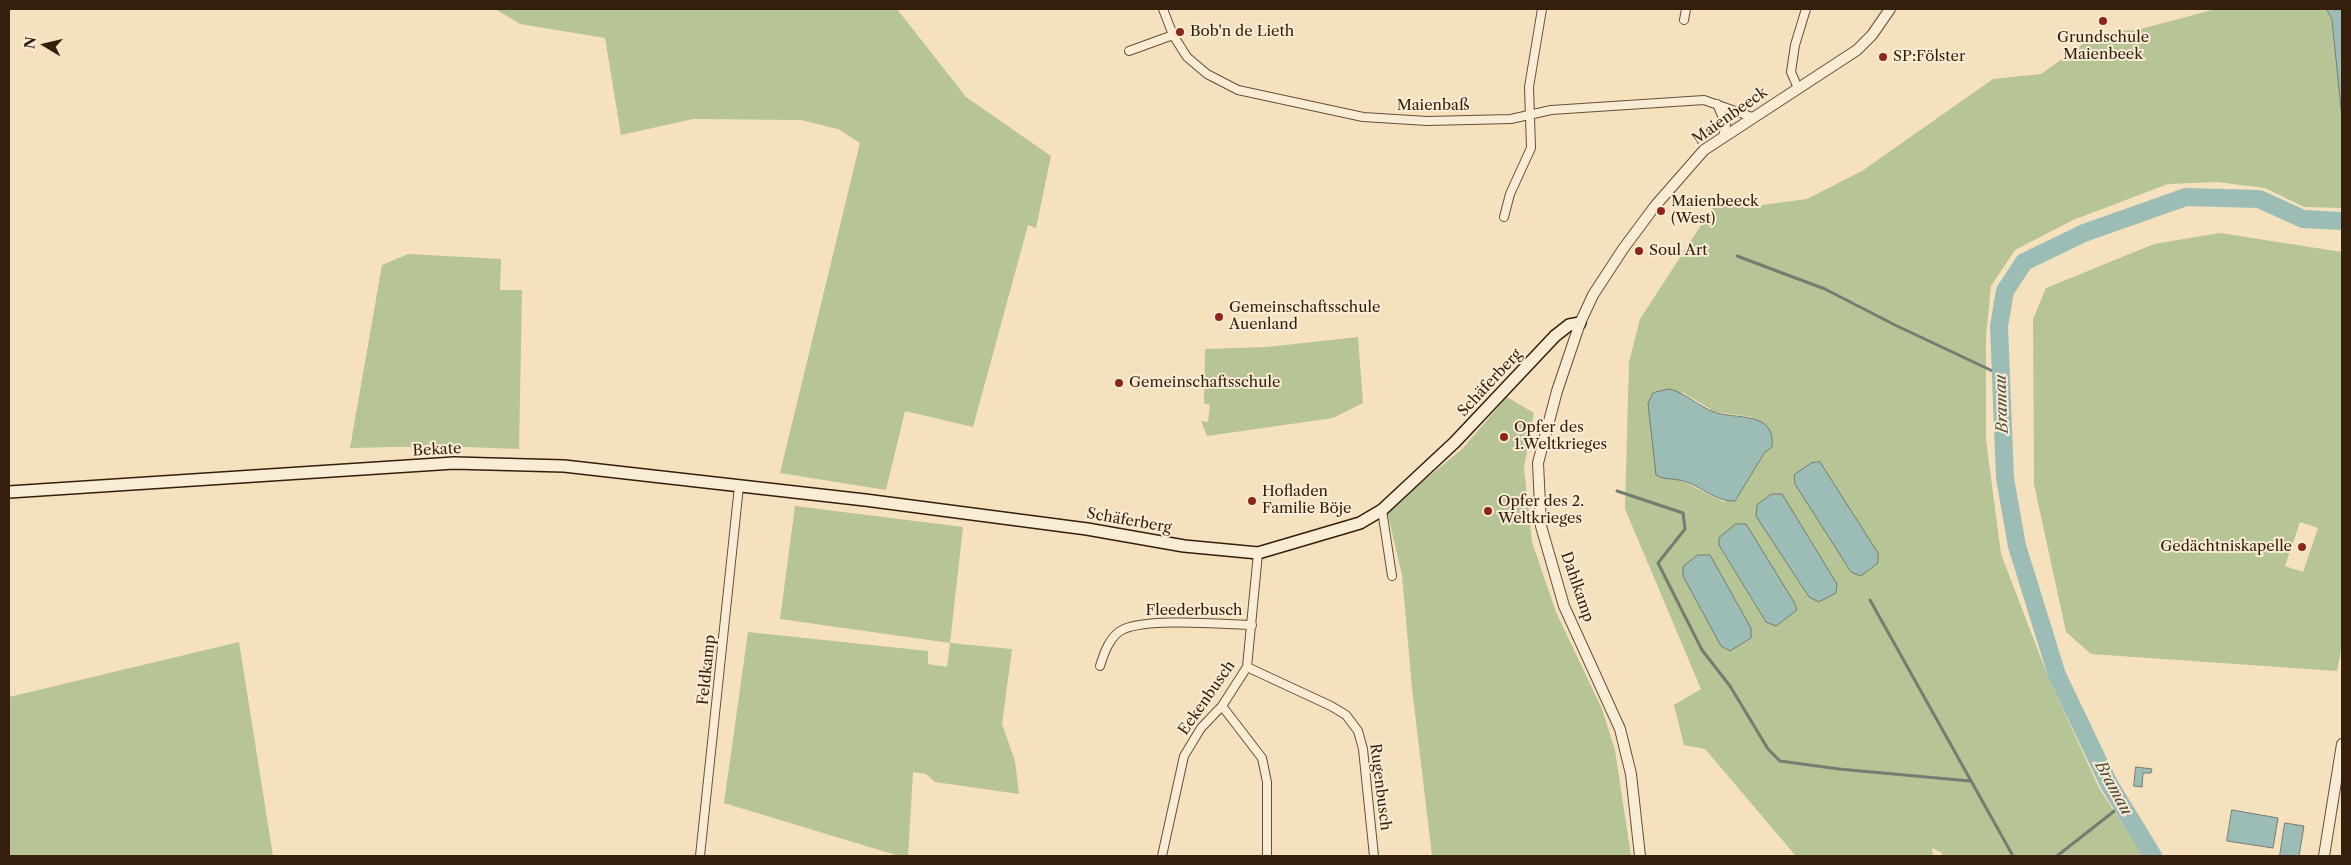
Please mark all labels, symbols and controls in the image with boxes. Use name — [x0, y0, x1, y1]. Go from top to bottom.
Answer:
marker: Grundschule Maienbeek — [2097, 15, 2109, 27]
north arrow — [20, 20, 70, 70]
place label: Bob'n de Lieth — [1190, 23, 1294, 41]
marker: Bob'n de Lieth — [1174, 26, 1186, 38]
place label: Grundschule Maienbeek — [2057, 29, 2149, 64]
text: N — [20, 35, 40, 50]
place label: SP:Fölster — [1893, 48, 1965, 66]
marker: SP:Fölster — [1877, 51, 1889, 63]
street label: Maienbeeck — [1689, 83, 1771, 149]
street label: Maienbaß — [1397, 97, 1469, 115]
place label: Maienbeeck (West) — [1671, 193, 1759, 228]
marker: Maienbeeck (West) — [1655, 205, 1667, 217]
place label: Soul Art — [1649, 242, 1708, 260]
marker: Soul Art — [1633, 245, 1645, 257]
place label: Gemeinschaftsschule Auenland — [1229, 299, 1380, 334]
marker: Gemeinschaftsschule Auenland — [1213, 311, 1225, 323]
street label: Schäferberg — [1454, 346, 1526, 420]
place label: Gemeinschaftsschule — [1129, 374, 1280, 392]
water label: Bramau — [1991, 374, 2013, 434]
marker: Gemeinschaftsschule — [1113, 377, 1125, 389]
place label: Opfer des 1.Weltkrieges — [1514, 419, 1607, 454]
marker: Opfer des 1.Weltkrieges — [1498, 431, 1510, 443]
street label: Bekate — [412, 440, 462, 460]
place label: Hofladen Familie Böje — [1262, 483, 1351, 518]
place label: Opfer des 2. Weltkrieges — [1498, 493, 1584, 528]
marker: Hofladen Familie Böje — [1246, 495, 1258, 507]
street label: Schäferberg — [1085, 505, 1173, 537]
marker: Opfer des 2. Weltkrieges — [1482, 505, 1494, 517]
place label: Gedächtniskapelle — [2160, 538, 2292, 556]
marker: Gedächtniskapelle — [2296, 541, 2308, 553]
street label: Dahlkamp — [1557, 549, 1597, 625]
street label: Fleederbusch — [1146, 602, 1242, 620]
street label: Feldkamp — [694, 634, 720, 706]
street label: Eekenbusch — [1175, 657, 1239, 739]
street label: Rugenbusch — [1366, 742, 1394, 832]
water label: Bramau — [2090, 758, 2136, 818]

